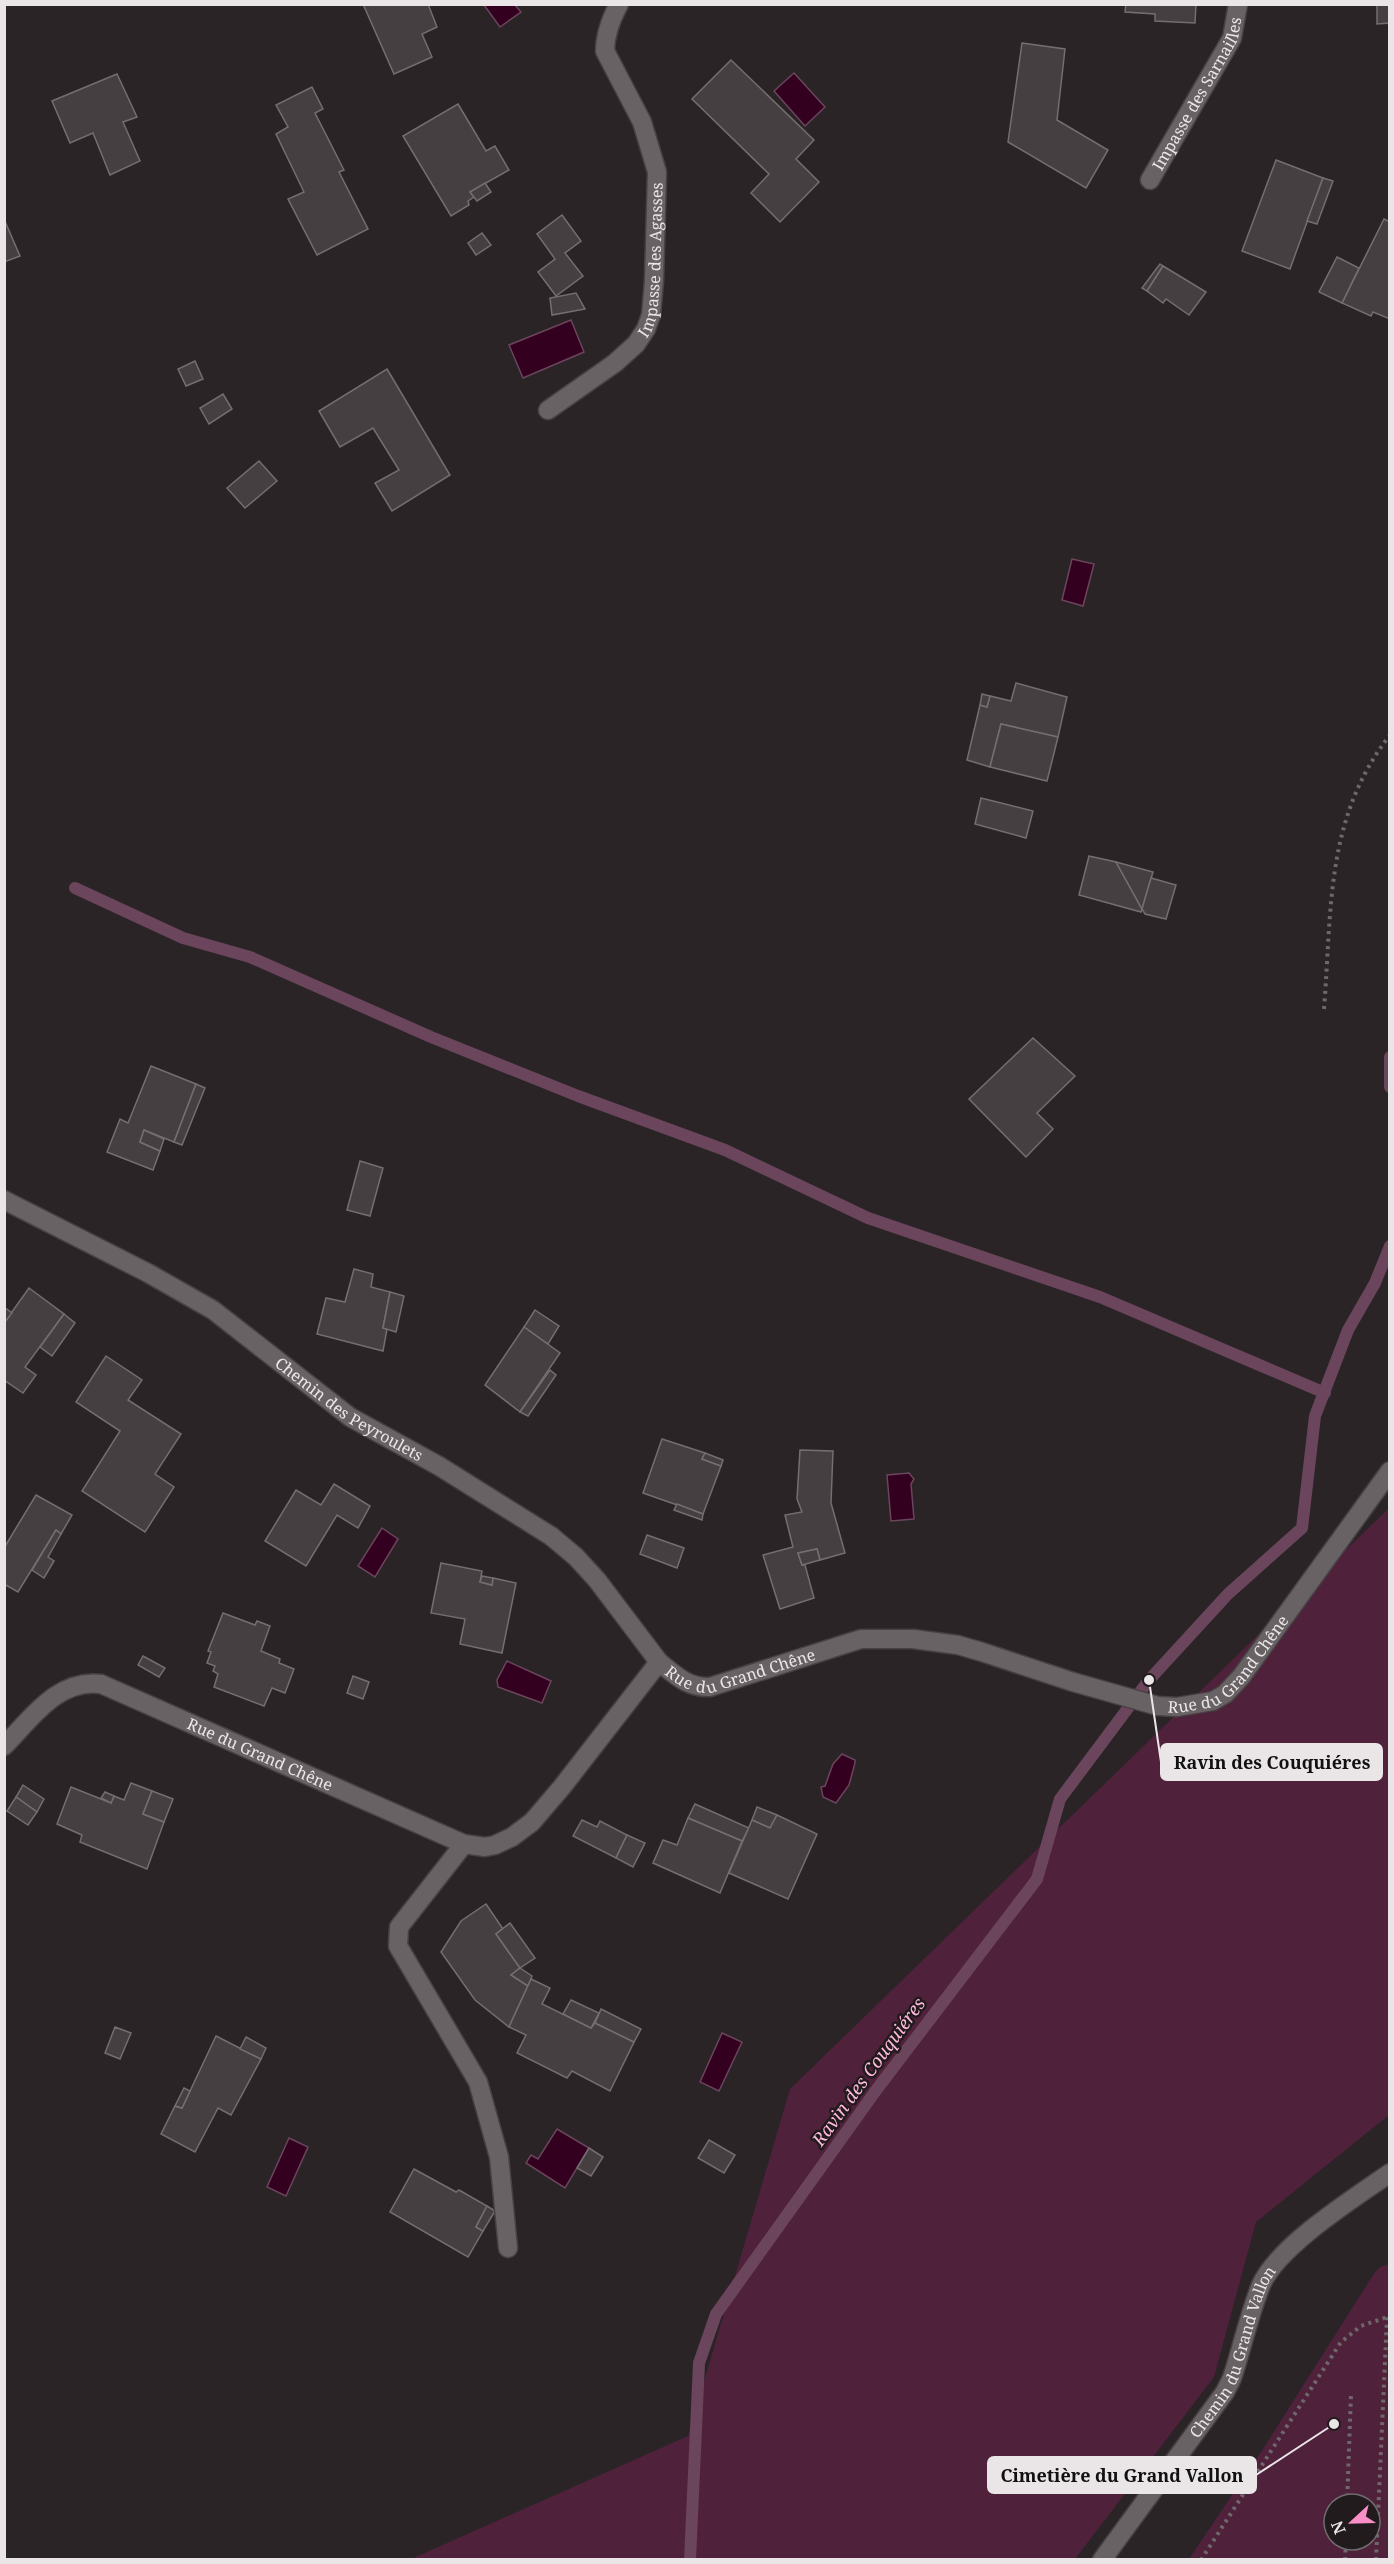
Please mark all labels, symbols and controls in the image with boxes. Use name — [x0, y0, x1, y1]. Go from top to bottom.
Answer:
street label: Impasse des Sarnailles — [1147, 15, 1247, 174]
street label: Impasse des Agasses — [632, 182, 668, 342]
street label: Chemin des Peyroulets — [271, 1352, 427, 1466]
street label: Rue du Grand Chêne — [1167, 1611, 1293, 1718]
street label: Rue du Grand Chêne — [661, 1643, 818, 1699]
street label: Rue du Grand Chêne — [184, 1712, 336, 1796]
callout: Ravin des Couquiéres — [1161, 1744, 1382, 1780]
text: Ravin des Couquiéres — [1174, 1750, 1371, 1774]
water label: Ravin des Couquiéres — [806, 1992, 930, 2151]
street label: Chemin du Grand Vallon — [1184, 2261, 1281, 2442]
callout: Cimetière du Grand Vallon — [988, 2457, 1256, 2493]
text: Cimetière du Grand Vallon — [1000, 2463, 1244, 2487]
north arrow — [1322, 2492, 1382, 2552]
text: N — [1325, 2517, 1351, 2538]

